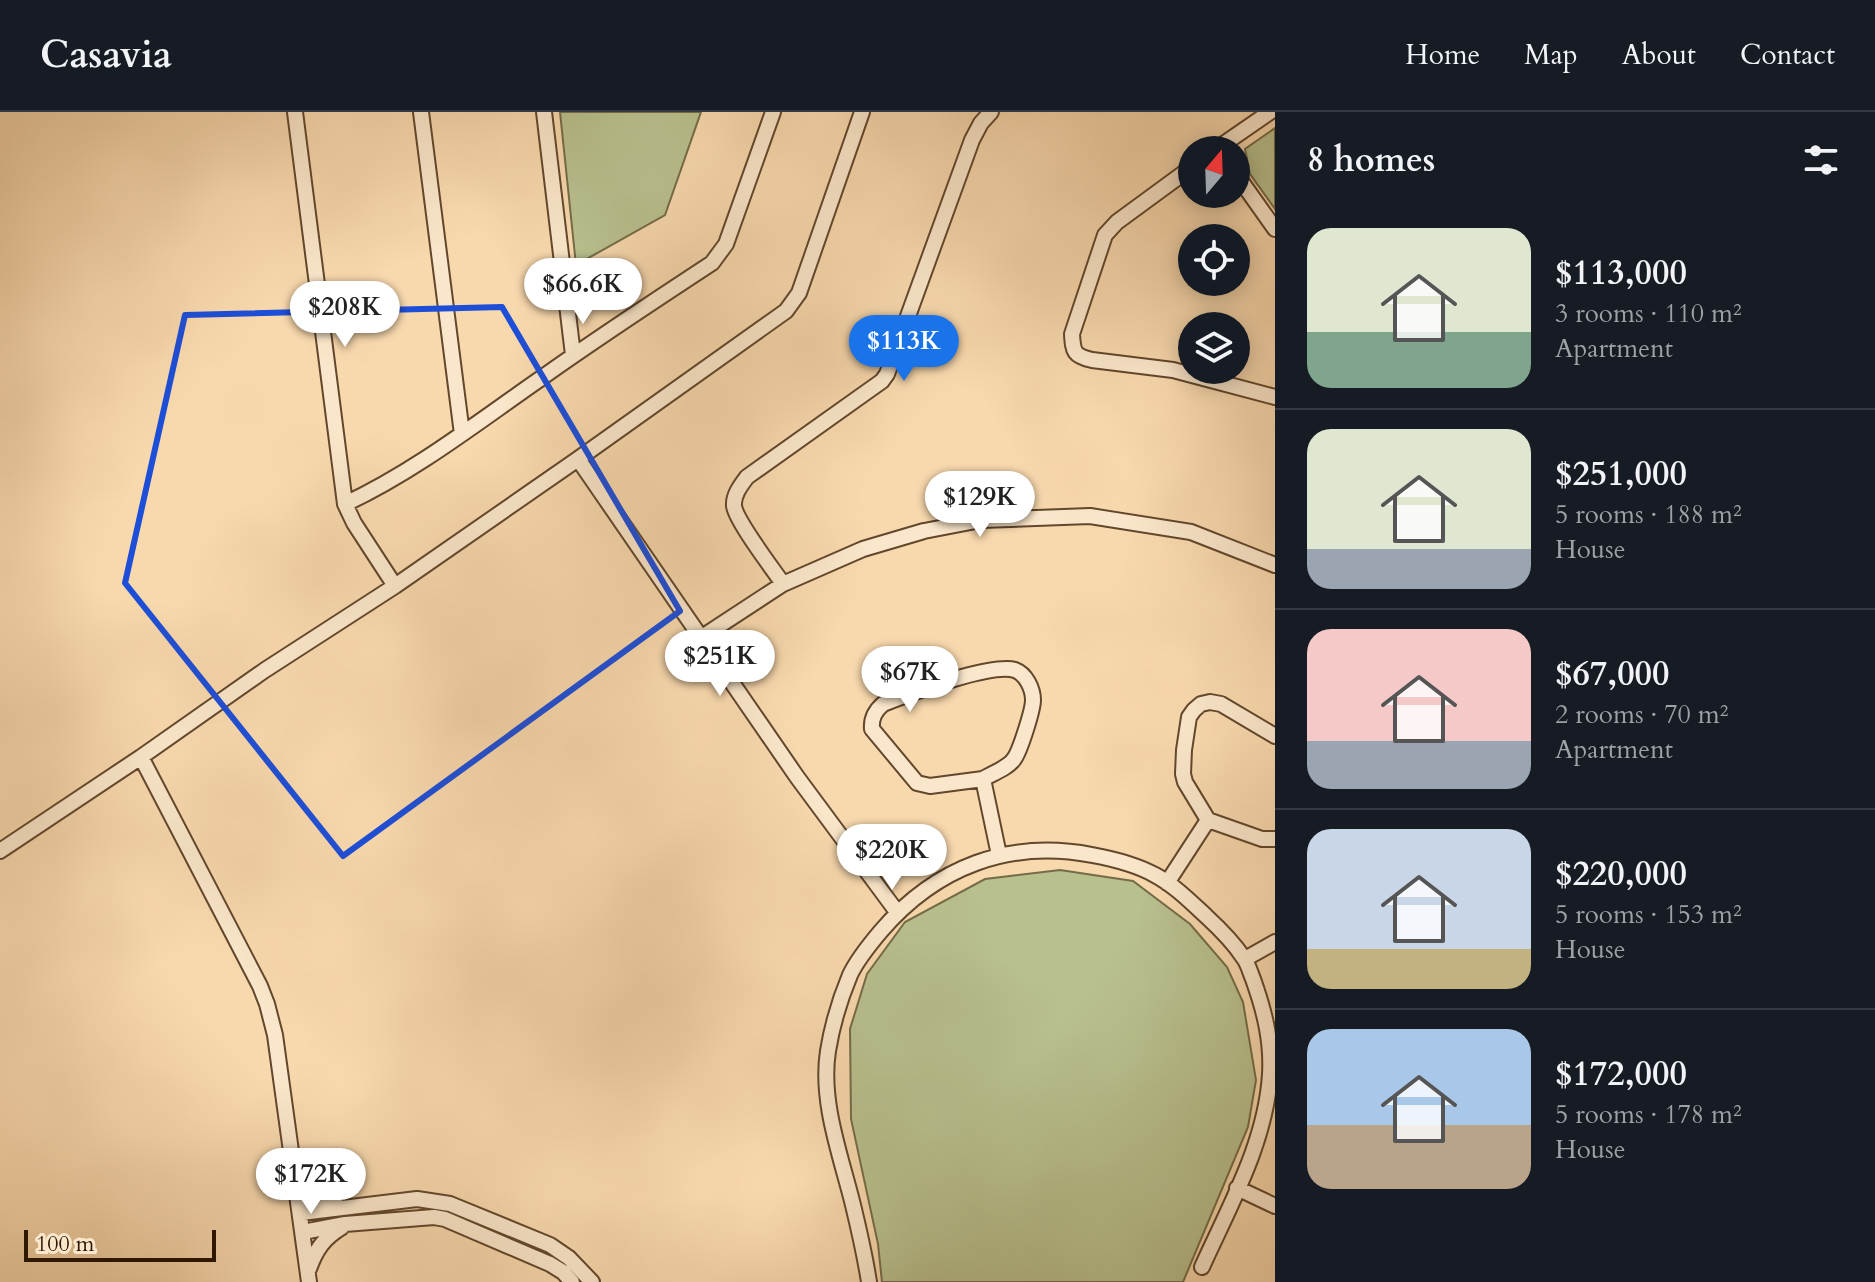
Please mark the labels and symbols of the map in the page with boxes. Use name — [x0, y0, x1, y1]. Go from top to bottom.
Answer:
north arrow — [1178, 136, 1250, 208]
pin: $66.6K — [518, 258, 648, 326]
pin: $208K — [289, 281, 401, 349]
pin: $113K — [848, 315, 960, 383]
pin: $129K — [924, 471, 1036, 539]
pin: $251K — [664, 630, 776, 698]
pin: $67K — [863, 646, 957, 714]
pin: $220K — [836, 824, 948, 892]
pin: $172K — [255, 1148, 367, 1216]
scale bar — [24, 1226, 216, 1262]

